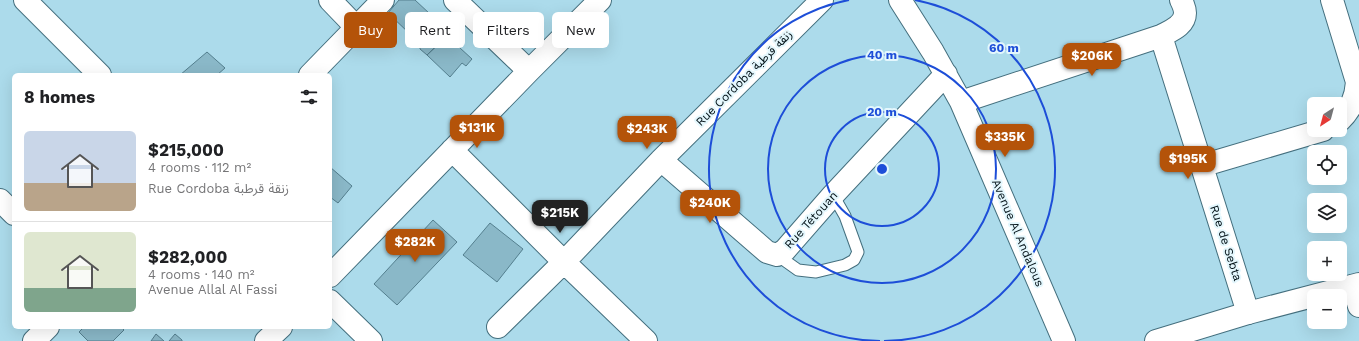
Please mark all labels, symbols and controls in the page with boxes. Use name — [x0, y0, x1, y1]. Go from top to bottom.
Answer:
chip: Buy — [344, 12, 397, 48]
chip: Rent — [405, 12, 465, 48]
chip: Filters — [473, 12, 544, 48]
chip: New — [552, 12, 609, 48]
street label: Rue Cordoba زنقة قرطبة — [693, 27, 795, 129]
text: 60 m — [989, 41, 1019, 55]
pin: $206K — [1064, 43, 1120, 77]
text: 40 m — [867, 48, 897, 62]
text: $206K — [1071, 48, 1113, 63]
icon: filters — [298, 86, 320, 108]
text: 8 homes — [24, 87, 95, 107]
north arrow — [1307, 97, 1347, 137]
map controls — [1307, 97, 1347, 329]
text: 20 m — [867, 105, 897, 119]
pin: $131K — [449, 115, 505, 149]
pin: $243K — [619, 116, 675, 150]
text: $131K — [459, 120, 495, 135]
text: $243K — [626, 121, 668, 136]
pin: $335K — [977, 124, 1033, 158]
text: $335K — [985, 129, 1025, 144]
text: $215,000 — [148, 140, 224, 160]
button: locate — [1307, 145, 1347, 185]
pin: $195K — [1160, 146, 1216, 180]
icon: home — [56, 147, 104, 195]
text: $195K — [1169, 151, 1207, 166]
text: 4 rooms · 112 m² — [148, 160, 251, 175]
centre of rings — [875, 162, 889, 176]
street label: Avenue Al Andalous — [989, 177, 1047, 289]
text: Rue Cordoba زنقة قرطبة — [148, 181, 289, 196]
street label: Rue Tétouan — [782, 188, 840, 252]
pin: $240K — [682, 190, 738, 224]
button: layers — [1307, 193, 1347, 233]
text: $240K — [689, 195, 731, 210]
pin: $215K — [532, 200, 588, 234]
street label: Rue de Sebta — [1207, 203, 1245, 283]
text: $215K — [541, 205, 579, 220]
pin: $282K — [387, 229, 443, 263]
text: $282K — [395, 234, 436, 249]
button: + — [1307, 241, 1347, 281]
text: $282,000 — [148, 247, 227, 267]
icon: home — [56, 248, 104, 296]
text: 4 rooms · 140 m² — [148, 267, 255, 282]
text: Avenue Allal Al Fassi — [148, 282, 278, 297]
button: − — [1307, 289, 1347, 329]

